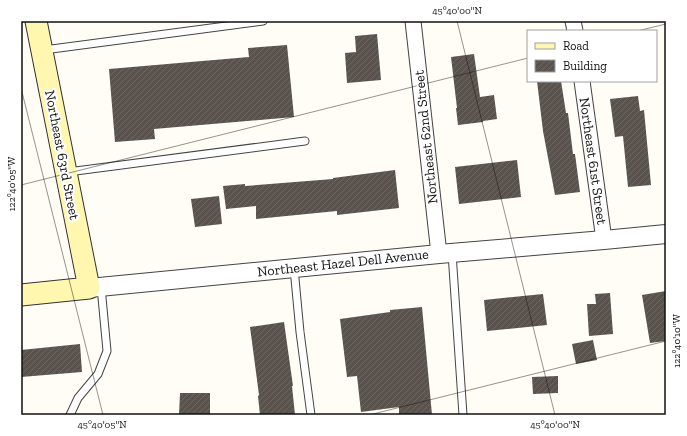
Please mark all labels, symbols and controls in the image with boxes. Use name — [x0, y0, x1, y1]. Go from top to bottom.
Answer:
text: 45°40'00"N — [432, 5, 482, 17]
legend — [527, 30, 657, 82]
text: Road — [563, 39, 589, 53]
text: Building — [563, 59, 607, 73]
street label: Northeast 62nd Street — [410, 68, 441, 205]
street label: Northeast 63rd Street — [41, 89, 83, 222]
street label: Northeast 61st Street — [576, 96, 610, 226]
text: 122°40'05"W — [6, 156, 18, 211]
street label: Northeast Hazel Dell Avenue — [257, 246, 430, 280]
text: 122°40'10"W — [671, 314, 683, 368]
text: 45°40'05"N — [77, 419, 127, 431]
text: 45°40'00"N — [530, 419, 580, 431]

